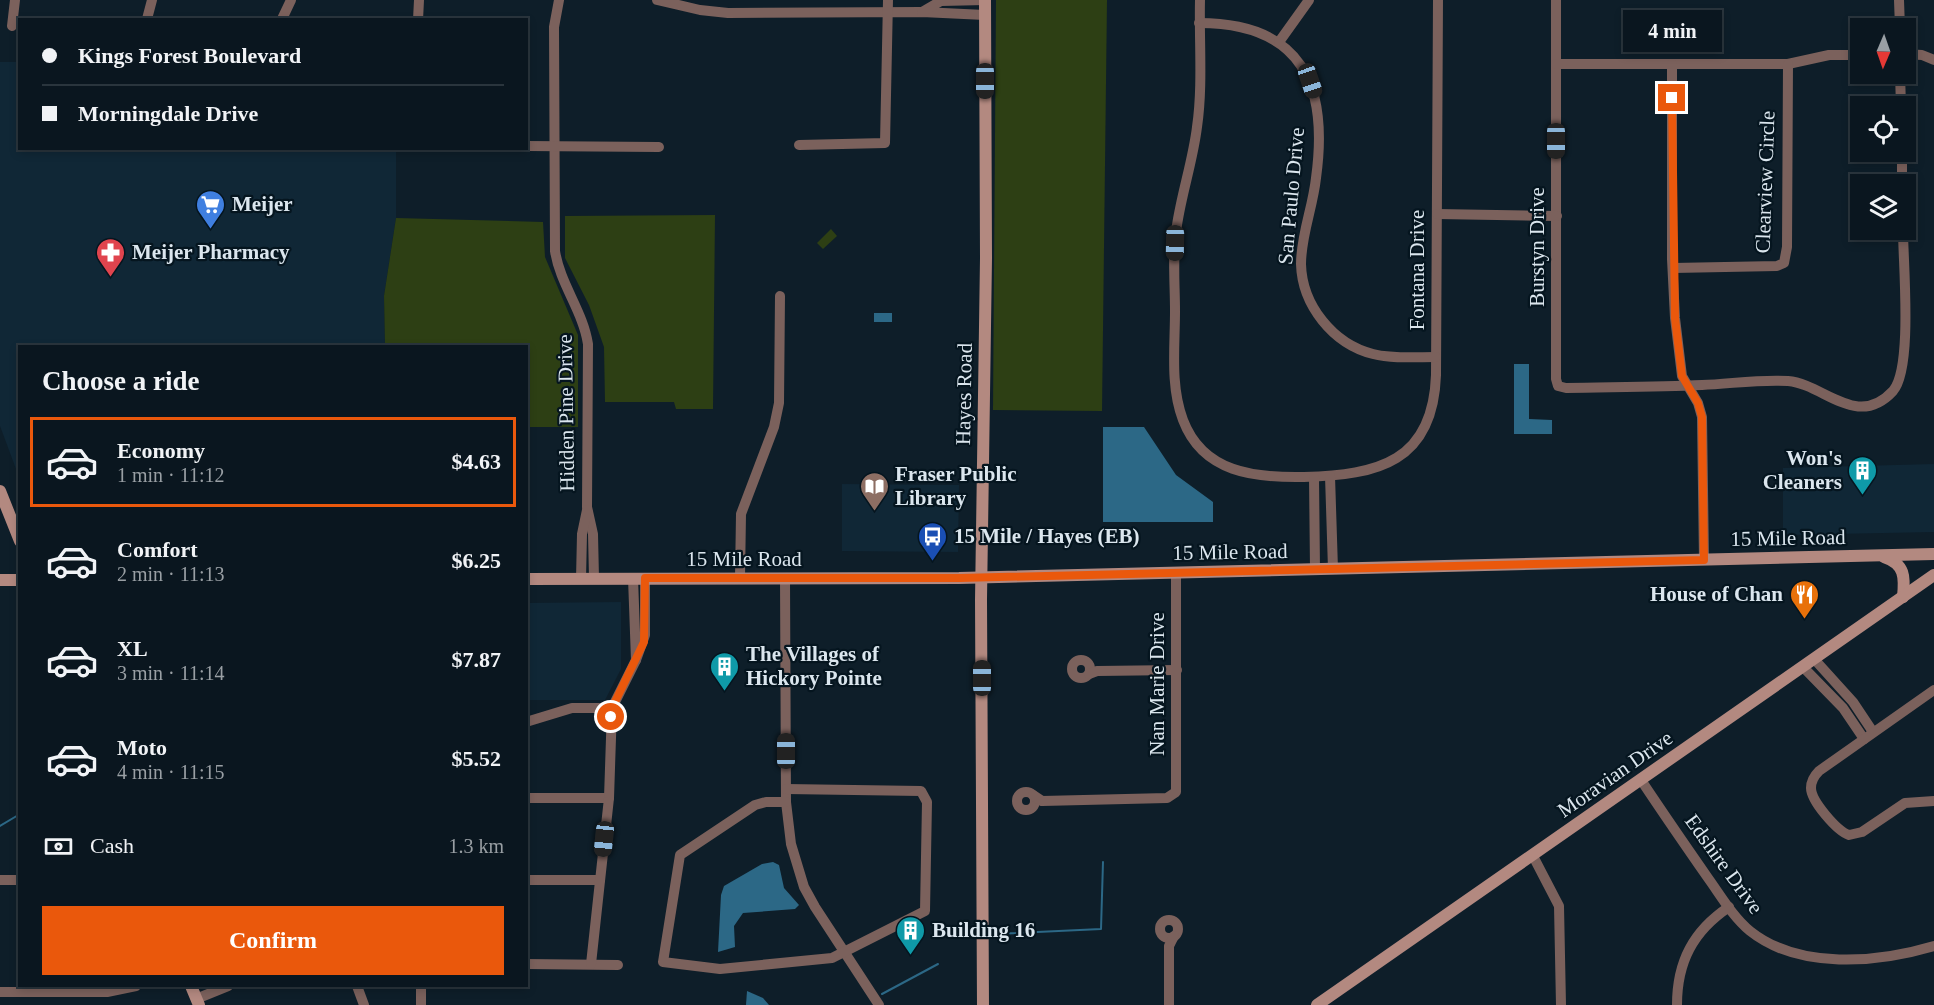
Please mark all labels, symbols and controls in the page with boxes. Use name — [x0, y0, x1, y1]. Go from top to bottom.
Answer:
callout: 4 min — [1622, 11, 1722, 53]
north arrow — [1850, 18, 1916, 84]
map controls — [1850, 18, 1916, 240]
text: 4 min — [1648, 20, 1697, 42]
text: Kings Forest Boulevard — [78, 43, 301, 68]
car — [1296, 61, 1324, 101]
car — [976, 63, 994, 99]
route end — [1658, 84, 1685, 111]
button: locate — [1850, 96, 1916, 162]
text: Morningdale Drive — [78, 101, 258, 126]
street label: Clearview Circle — [1751, 110, 1779, 254]
car — [1547, 123, 1565, 159]
street label: San Paulo Drive — [1273, 126, 1309, 266]
button: layers — [1850, 174, 1916, 240]
street label: Burstyn Drive — [1525, 187, 1549, 307]
supermarket icon: Meijer — [195, 188, 227, 230]
place label: Meijer — [232, 192, 293, 216]
street label: Fontana Drive — [1405, 210, 1429, 330]
car — [1166, 225, 1184, 261]
pharmacy icon: Meijer Pharmacy — [95, 236, 127, 278]
place label: Meijer Pharmacy — [132, 240, 290, 264]
street label: Hidden Pine Drive — [553, 334, 579, 492]
street label: Hayes Road — [951, 342, 977, 445]
text: Choose a ride — [42, 366, 200, 396]
icon: car — [45, 435, 99, 489]
text: Economy — [117, 438, 205, 463]
place label: Won's Cleaners — [1763, 446, 1842, 494]
text: $4.63 — [452, 449, 501, 474]
building icon: Won's Cleaners — [1847, 454, 1879, 496]
place label: Fraser Public Library — [895, 462, 1017, 510]
text: 1 min · 11:12 — [117, 464, 225, 486]
library icon: Fraser Public Library — [858, 470, 890, 512]
bus stop icon: 15 Mile / Hayes (EB) — [917, 520, 949, 562]
place label: 15 Mile / Hayes (EB) — [954, 524, 1139, 548]
street label: 15 Mile Road — [1730, 525, 1846, 551]
icon: car — [45, 534, 99, 588]
text: Comfort — [117, 537, 198, 562]
street label: 15 Mile Road — [1172, 539, 1288, 565]
street label: 15 Mile Road — [686, 547, 802, 571]
text: $6.25 — [452, 548, 501, 573]
text: 2 min · 11:13 — [117, 563, 225, 585]
restaurant icon: House of Chan — [1788, 578, 1820, 620]
place label: House of Chan — [1650, 582, 1783, 606]
street label: Nan Marie Drive — [1145, 612, 1169, 756]
icon: car — [45, 633, 99, 687]
text: XL — [117, 636, 148, 661]
place label: The Villages of Hickory Pointe — [746, 642, 882, 690]
text: $7.87 — [452, 647, 501, 672]
building icon: The Villages of Hickory Pointe — [709, 650, 741, 692]
car — [973, 660, 991, 696]
text: 3 min · 11:14 — [117, 662, 225, 684]
route start — [597, 703, 624, 730]
street label: Moravian Drive — [1553, 726, 1677, 822]
icon: car — [45, 732, 99, 786]
car — [777, 733, 795, 769]
text: Moto — [117, 735, 167, 760]
text: $5.52 — [452, 746, 501, 771]
text: 4 min · 11:15 — [117, 761, 225, 783]
street label: Edshire Drive — [1680, 810, 1768, 918]
car — [593, 820, 615, 858]
icon: cash — [42, 830, 75, 863]
text: Cash — [90, 833, 134, 858]
text: 1.3 km — [448, 835, 504, 857]
button: Confirm — [42, 906, 504, 975]
building icon: Building 16 — [895, 914, 927, 956]
place label: Building 16 — [932, 918, 1035, 942]

